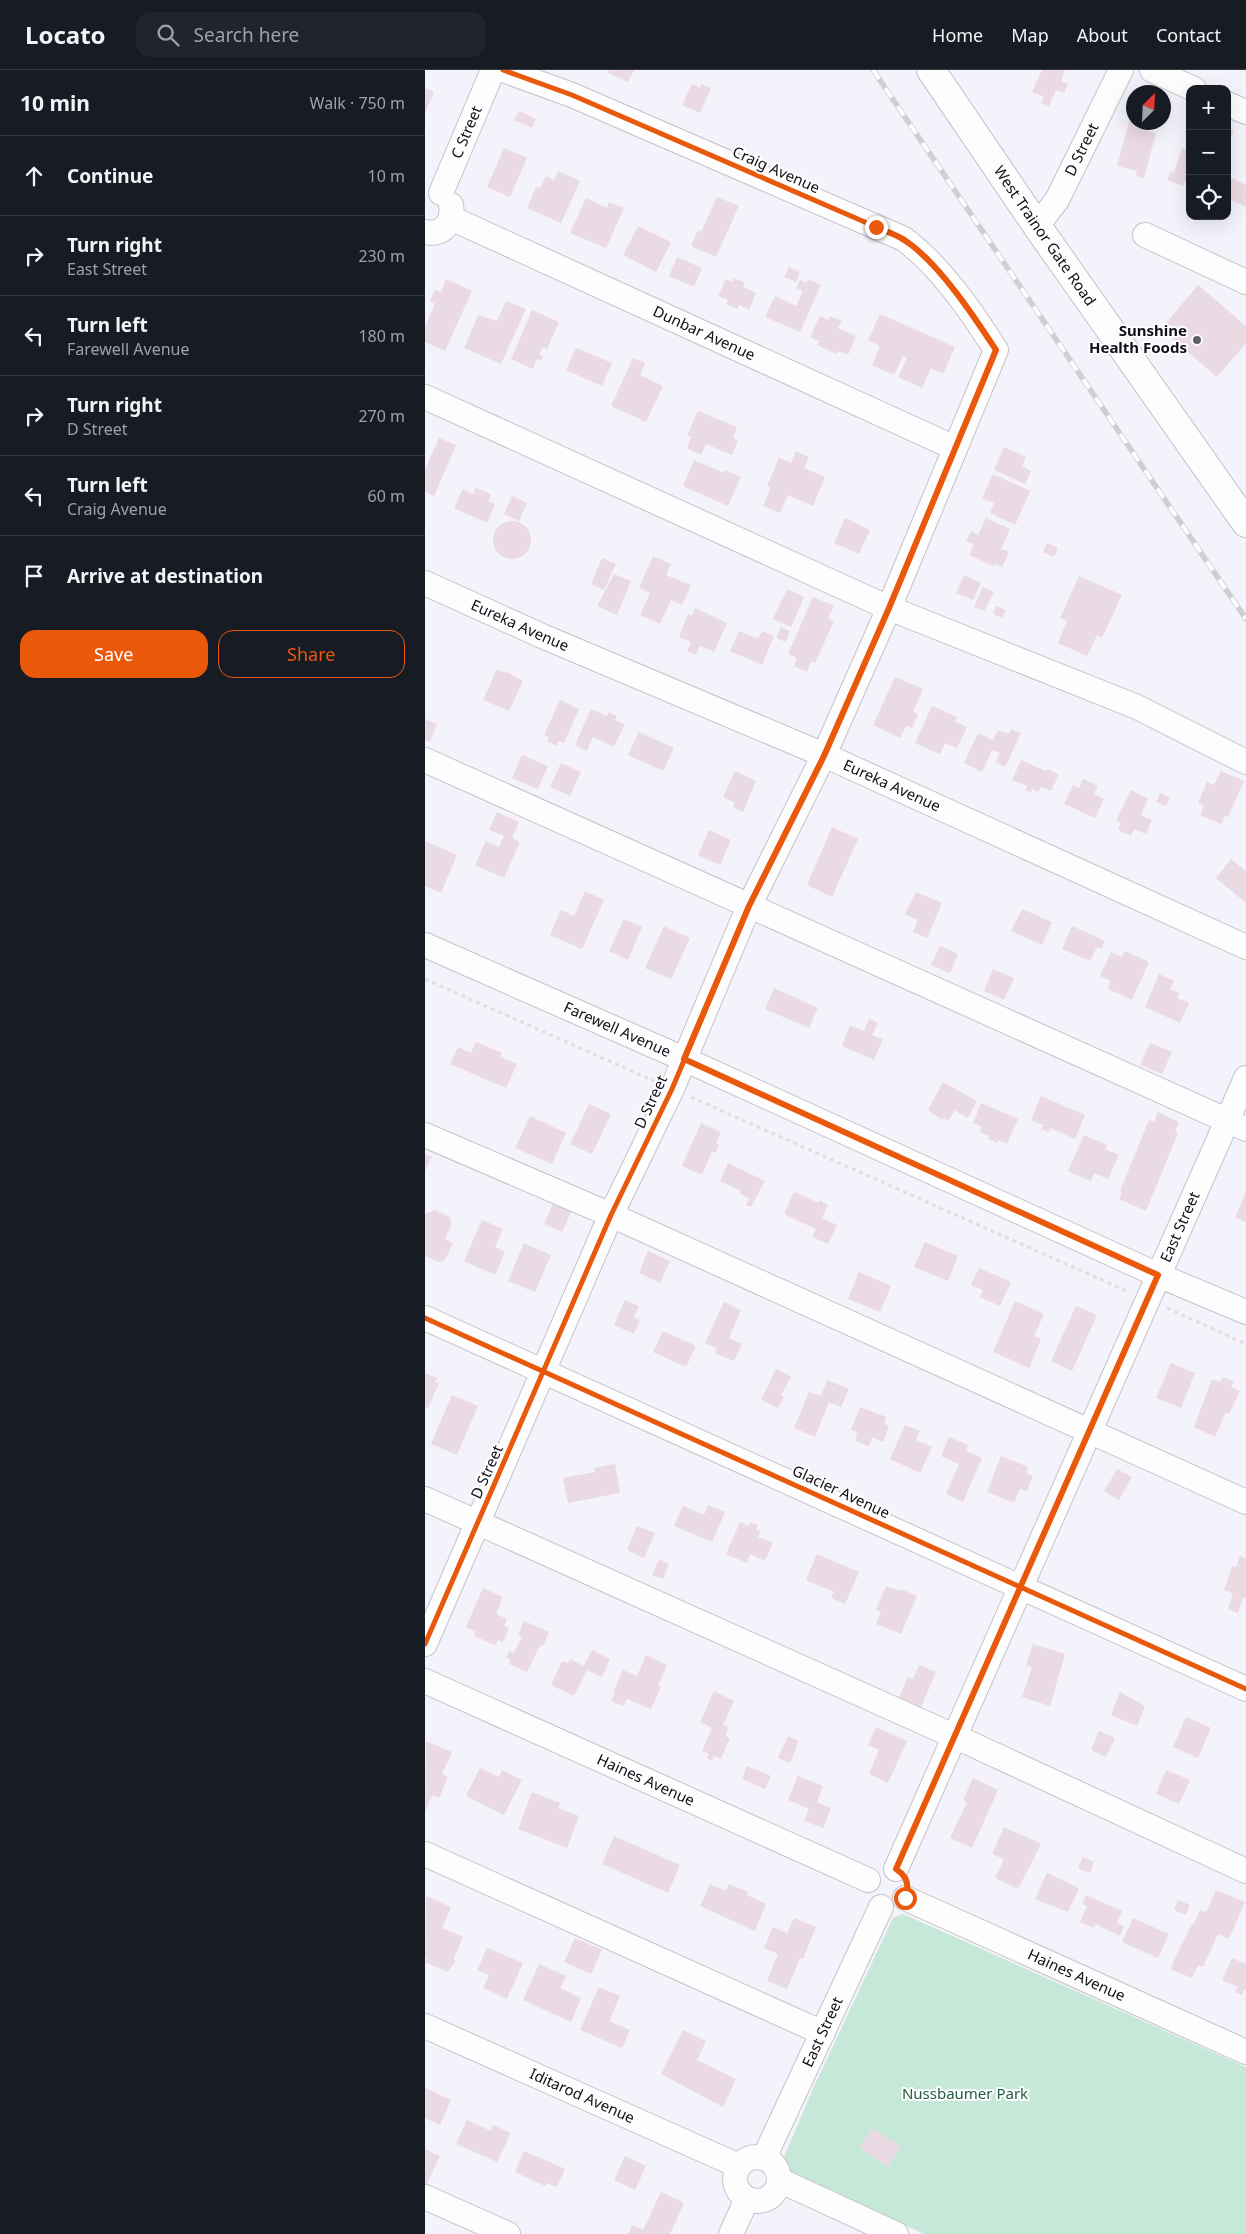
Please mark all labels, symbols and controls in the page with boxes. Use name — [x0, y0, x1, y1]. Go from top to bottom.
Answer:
search box — [136, 12, 486, 57]
text: Locato — [25, 18, 106, 51]
icon: search — [154, 21, 182, 49]
text: Search here — [194, 22, 299, 48]
text: Home — [932, 23, 983, 47]
text: Map — [1011, 23, 1049, 47]
text: About — [1077, 23, 1128, 47]
text: Contact — [1156, 23, 1221, 47]
north arrow — [1126, 85, 1171, 130]
map controls — [1186, 85, 1231, 220]
button: + — [1186, 85, 1231, 130]
text: 10 min — [20, 89, 90, 117]
text: Walk · 750 m — [310, 92, 405, 114]
street label: C Street — [446, 102, 486, 161]
street label: D Street — [1059, 119, 1103, 179]
button: − — [1186, 130, 1231, 175]
street label: Craig Avenue — [730, 141, 823, 197]
street label: West Trainor Gate Road — [990, 161, 1101, 309]
icon: ahead — [20, 162, 48, 190]
text: Continue — [67, 163, 153, 189]
text: 10 m — [368, 165, 405, 187]
button: locate — [1186, 175, 1231, 220]
route end — [865, 216, 888, 239]
text: Turn right — [67, 232, 162, 258]
icon: right — [20, 242, 48, 270]
text: 230 m — [358, 245, 405, 267]
text: East Street — [67, 258, 147, 280]
street label: Dunbar Avenue — [650, 301, 759, 364]
text: Turn left — [67, 312, 148, 338]
place label: Sunshine Health Foods — [1089, 320, 1187, 357]
icon: left — [20, 322, 48, 350]
text: 180 m — [358, 325, 405, 347]
marker: Sunshine Health Foods — [1191, 334, 1203, 346]
text: Farewell Avenue — [67, 338, 189, 360]
text: Turn right — [67, 392, 162, 418]
icon: right — [20, 402, 48, 430]
text: 270 m — [358, 405, 405, 427]
text: D Street — [67, 418, 128, 440]
text: Turn left — [67, 472, 148, 498]
icon: left — [20, 482, 48, 510]
text: 60 m — [368, 485, 405, 507]
text: Craig Avenue — [67, 498, 167, 520]
icon: arrive — [20, 562, 48, 590]
text: Arrive at destination — [67, 563, 263, 589]
street label: Eureka Avenue — [468, 594, 572, 655]
button: Save — [20, 630, 208, 678]
button: Share — [218, 630, 405, 678]
street label: Eureka Avenue — [840, 754, 944, 816]
street label: Farewell Avenue — [561, 996, 674, 1061]
street label: D Street — [629, 1071, 671, 1132]
street label: East Street — [1155, 1188, 1204, 1265]
street label: D Street — [465, 1441, 507, 1502]
street label: Glacier Avenue — [789, 1460, 893, 1522]
street label: Haines Avenue — [594, 1749, 698, 1810]
route start — [894, 1887, 917, 1910]
street label: Haines Avenue — [1025, 1944, 1129, 2005]
street label: East Street — [797, 1993, 847, 2070]
street label: Iditarod Avenue — [527, 2063, 638, 2127]
park label: Nussbaumer Park — [902, 2083, 1028, 2103]

